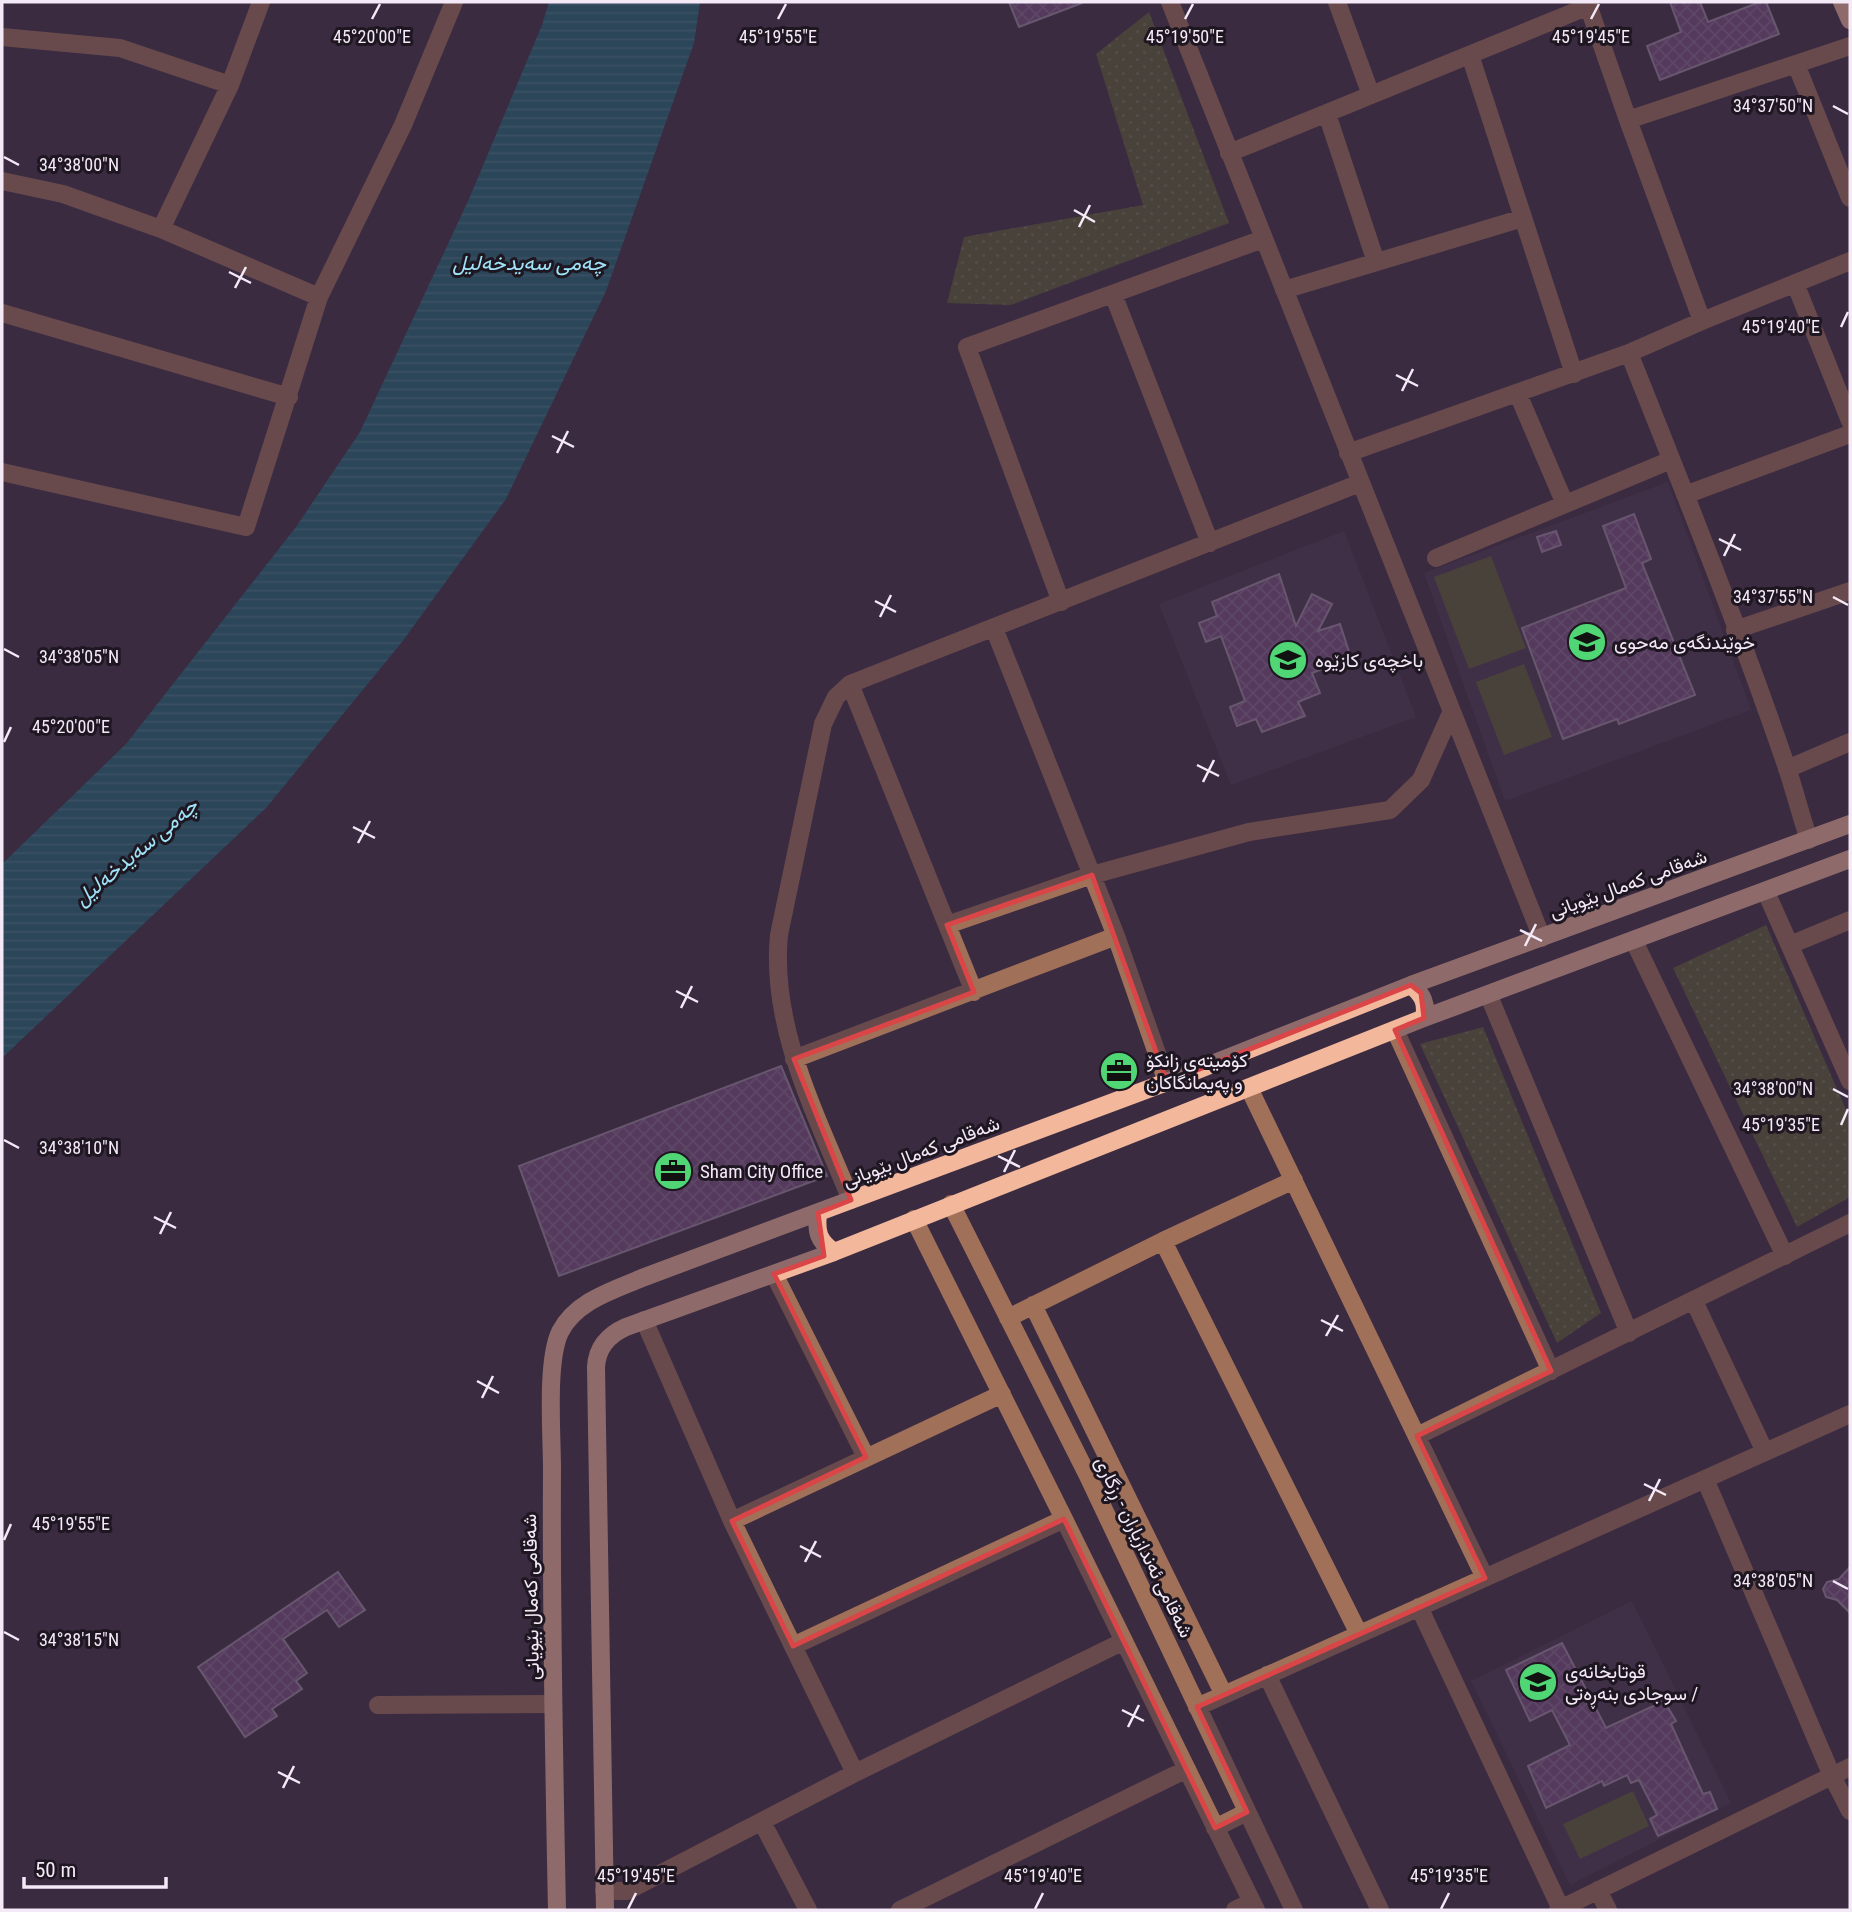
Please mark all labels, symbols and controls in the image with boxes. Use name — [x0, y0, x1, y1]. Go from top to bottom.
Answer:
text: 45°20'00"E — [333, 26, 411, 47]
text: 45°19'55"E — [739, 26, 817, 47]
text: 45°19'50"E — [1146, 26, 1224, 47]
text: 45°19'45"E — [1552, 26, 1630, 47]
text: 34°37'50"N — [1733, 95, 1813, 116]
text: 34°38'00"N — [39, 154, 119, 175]
water label: چەمی سەیدخەلیل — [452, 251, 607, 277]
text: 45°19'40"E — [1742, 316, 1820, 337]
text: 34°37'55"N — [1733, 586, 1813, 607]
school or university icon: خوێندنگەی مەحوی — [1566, 621, 1608, 663]
place label: خوێندنگەی مەحوی — [1614, 631, 1755, 654]
school or university icon: باخچەی کازێوە — [1267, 639, 1309, 681]
text: 34°38'05"N — [39, 646, 119, 667]
place label: باخچەی کازێوە — [1315, 649, 1423, 674]
text: 45°20'00"E — [32, 716, 110, 737]
water label: چەمی سەیدخەلیل — [69, 793, 205, 912]
street label: شەقامی کەمال بێویانی — [1546, 845, 1710, 923]
place label: کۆمیتەی زانکۆ و پەیمانگاکان — [1146, 1049, 1248, 1096]
office icon: کۆمیتەی زانکۆ و پەیمانگاکان — [1098, 1050, 1140, 1092]
text: 34°38'00"N — [1733, 1078, 1813, 1099]
street label: شەقامی کەمال بێویانی — [839, 1111, 1003, 1193]
text: 45°19'35"E — [1742, 1114, 1820, 1135]
text: 34°38'10"N — [39, 1137, 119, 1158]
office icon: Sham City Office — [652, 1150, 694, 1192]
place label: Sham City Office — [700, 1160, 823, 1183]
street label: شەقامی ئەندازیاران - ڕزگاری — [1086, 1453, 1198, 1643]
text: 45°19'55"E — [32, 1513, 110, 1534]
street label: شەقامی کەمال بێویانی — [518, 1514, 544, 1680]
text: 34°38'05"N — [1733, 1570, 1813, 1591]
text: 34°38'15"N — [39, 1629, 119, 1650]
place label: قوتابخانەی سوجادی بنەڕەتی / — [1565, 1660, 1698, 1709]
school or university icon: قوتابخانەی سوجادی بنەڕەتی / — [1517, 1661, 1559, 1703]
scale bar — [24, 1846, 166, 1890]
text: 50 m — [35, 1858, 76, 1882]
text: 45°19'45"E — [597, 1865, 675, 1886]
text: 45°19'40"E — [1004, 1865, 1082, 1886]
text: 45°19'35"E — [1410, 1865, 1488, 1886]

